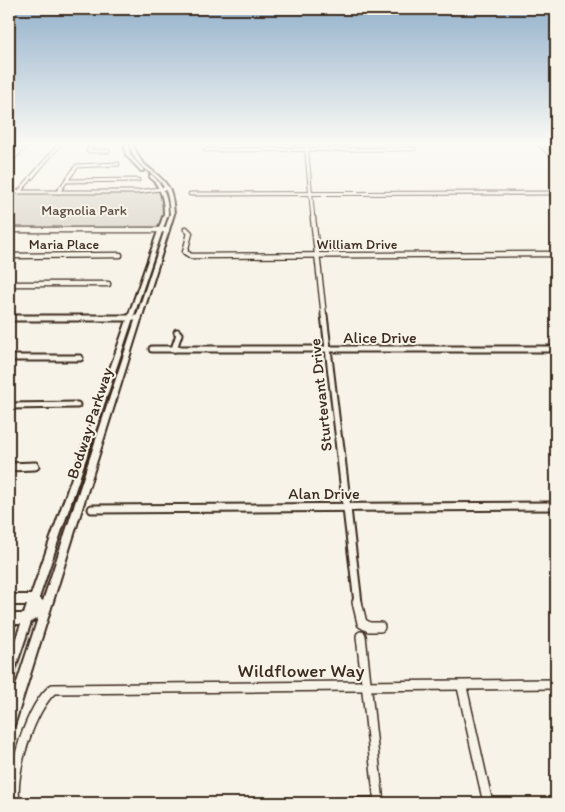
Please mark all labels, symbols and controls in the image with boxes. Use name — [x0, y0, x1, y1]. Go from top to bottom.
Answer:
park label: Magnolia Park — [41, 202, 127, 219]
street label: Maria Place — [29, 236, 100, 253]
street label: William Drive — [317, 236, 398, 253]
street label: Alice Drive — [343, 328, 417, 347]
street label: Sturtevant Drive — [305, 338, 336, 452]
street label: Bodway Parkway — [63, 365, 117, 481]
street label: Alan Drive — [288, 484, 360, 503]
street label: Wildflower Way — [238, 659, 365, 682]

